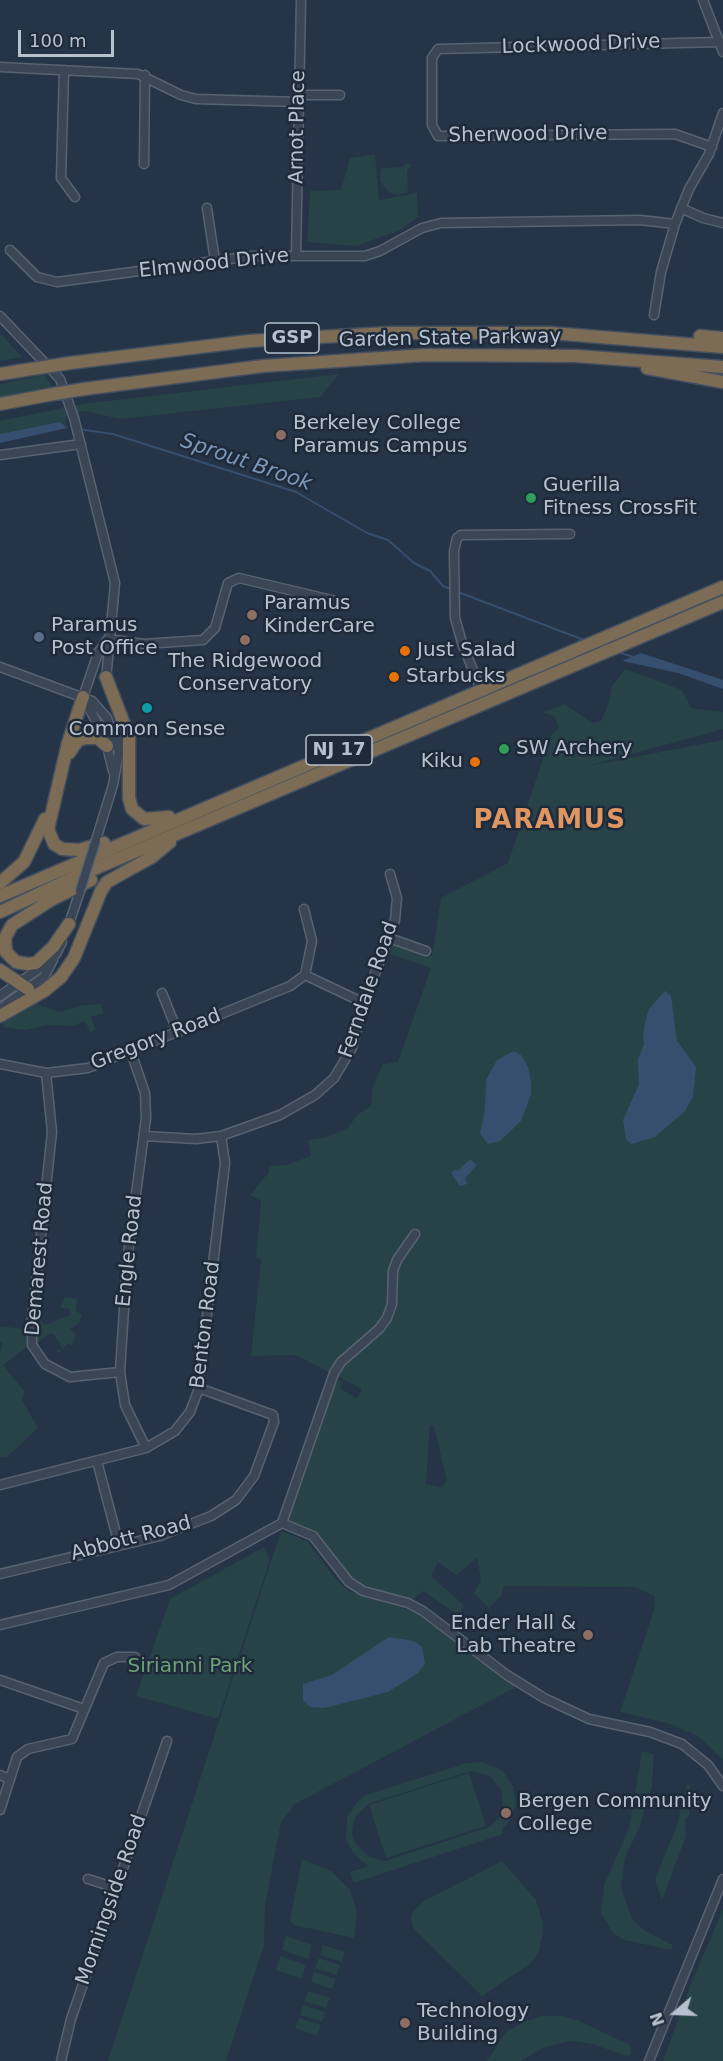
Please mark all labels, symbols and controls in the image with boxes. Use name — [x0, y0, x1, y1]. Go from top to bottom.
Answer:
scale bar — [21, 18, 117, 56]
text: 100 m — [29, 30, 87, 51]
street label: Lockwood Drive — [501, 30, 661, 60]
street label: Arnot Place — [285, 70, 311, 184]
street label: Sherwood Drive — [448, 122, 608, 148]
street label: Elmwood Drive — [138, 244, 290, 284]
road number: GSP — [265, 323, 319, 353]
street label: Garden State Parkway — [338, 325, 562, 353]
place label: Berkeley College Paramus Campus — [293, 412, 467, 459]
marker: Berkeley College Paramus Campus — [274, 428, 288, 442]
water label: Sprout Brook — [177, 429, 315, 497]
place label: Guerilla Fitness CrossFit — [543, 474, 697, 521]
marker: Guerilla Fitness CrossFit — [524, 491, 538, 505]
place label: Paramus KinderCare — [264, 592, 375, 639]
marker: Paramus KinderCare — [245, 608, 259, 622]
place label: Paramus Post Office — [51, 614, 158, 661]
marker: Paramus Post Office — [32, 630, 46, 644]
marker: The Ridgewood Conservatory — [238, 633, 252, 647]
place label: Just Salad — [417, 639, 516, 663]
marker: Just Salad — [398, 644, 412, 658]
place label: The Ridgewood Conservatory — [168, 650, 322, 697]
place label: Starbucks — [406, 665, 505, 689]
marker: Starbucks — [387, 670, 401, 684]
marker: Common Sense — [140, 701, 154, 715]
place label: Common Sense — [69, 718, 225, 742]
road number: NJ 17 — [306, 735, 372, 765]
place label: SW Archery — [516, 737, 632, 761]
marker: SW Archery — [497, 742, 511, 756]
place label: Kiku — [421, 750, 463, 774]
marker: Kiku — [468, 755, 482, 769]
district label: PARAMUS — [473, 805, 627, 837]
street label: Ferndale Road — [334, 919, 404, 1061]
street label: Gregory Road — [88, 1004, 224, 1076]
street label: Demarest Road — [21, 1181, 59, 1337]
street label: Engle Road — [112, 1194, 148, 1308]
street label: Benton Road — [186, 1260, 226, 1390]
street label: Abbott Road — [68, 1511, 194, 1567]
place label: Ender Hall & Lab Theatre — [451, 1612, 576, 1659]
marker: Ender Hall & Lab Theatre — [581, 1628, 595, 1642]
park label: Sirianni Park — [128, 1655, 252, 1679]
place label: Bergen Community College — [518, 1790, 712, 1837]
marker: Bergen Community College — [499, 1806, 513, 1820]
street label: Morningside Road — [72, 1812, 152, 1988]
north arrow — [645, 1983, 705, 2043]
place label: Technology Building — [417, 2000, 529, 2047]
text: N — [646, 2010, 669, 2028]
marker: Technology Building — [398, 2016, 412, 2030]

